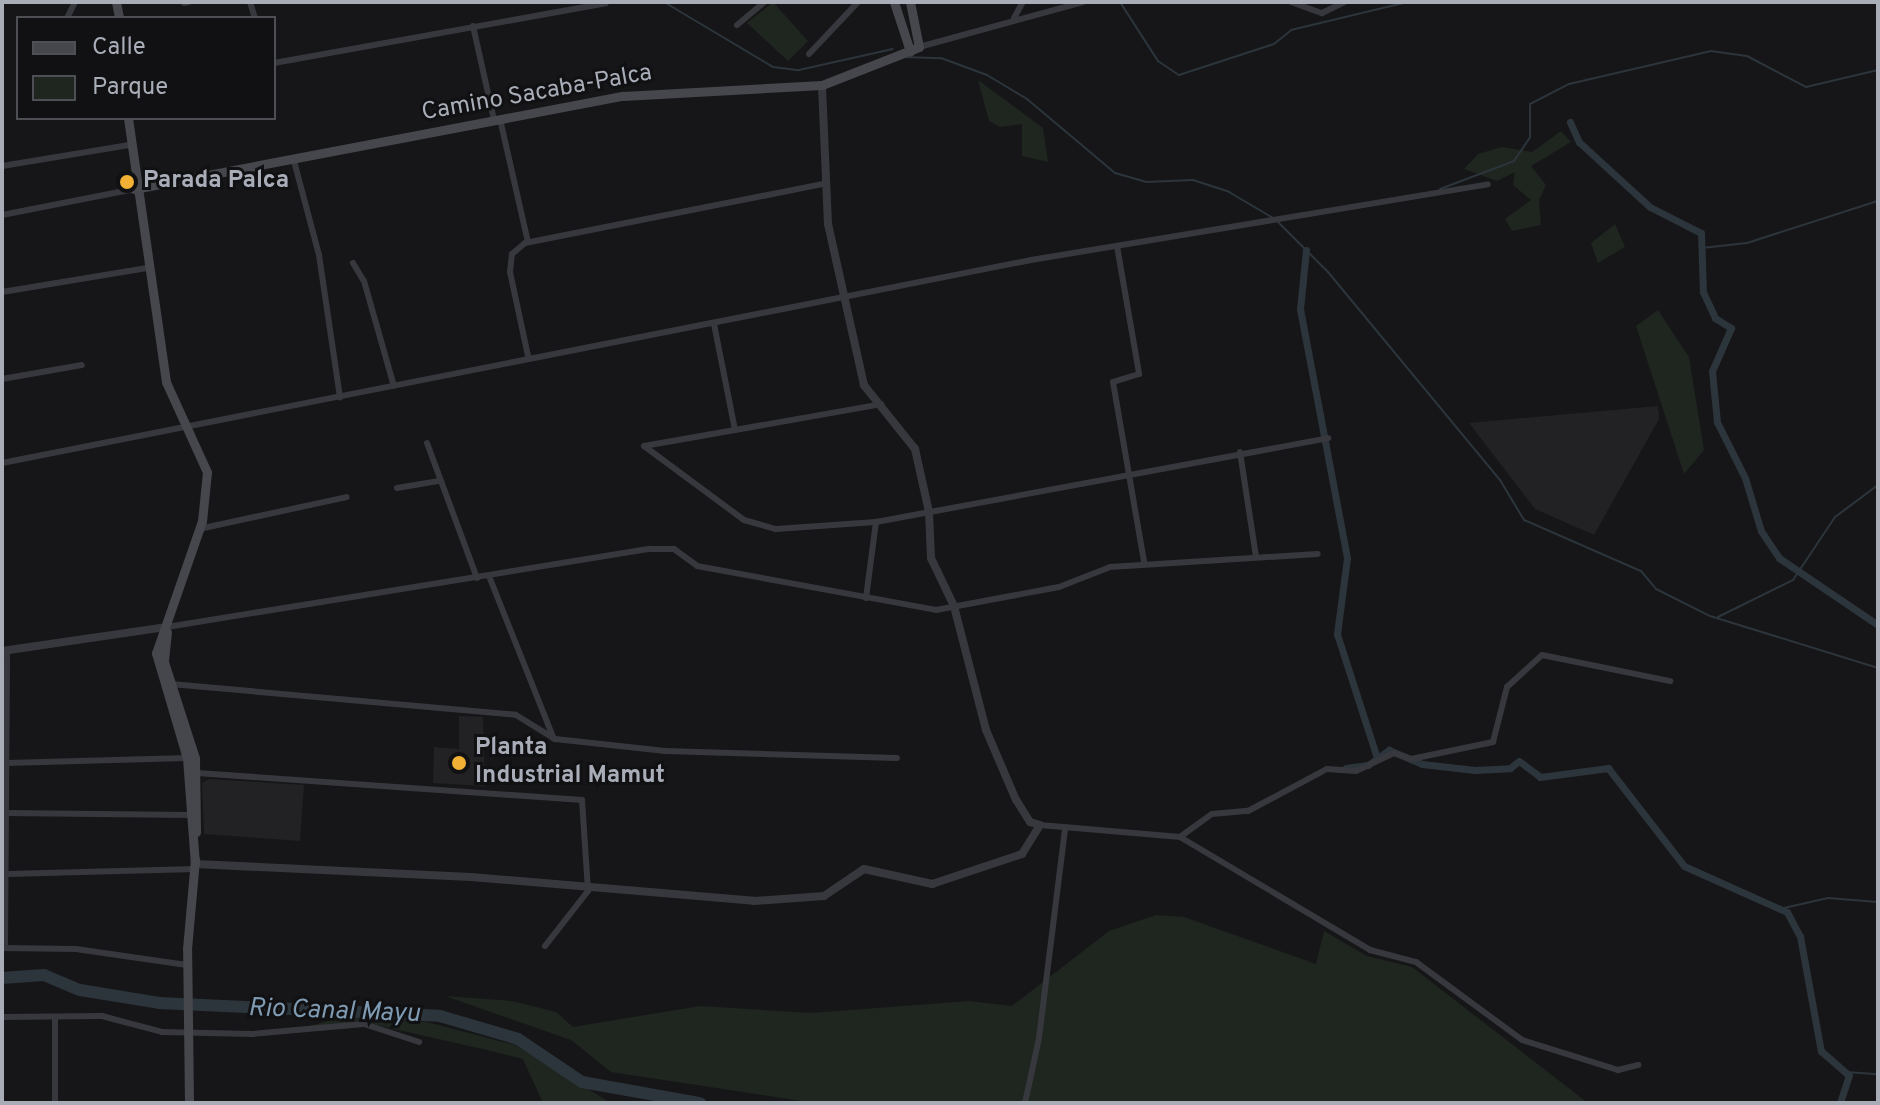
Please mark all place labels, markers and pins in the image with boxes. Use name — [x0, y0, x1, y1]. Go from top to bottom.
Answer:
place label: Parada Palca — [143, 168, 289, 196]
marker: Parada Palca — [118, 173, 136, 191]
place label: Planta Industrial Mamut — [475, 735, 665, 791]
marker: Planta Industrial Mamut — [450, 754, 468, 772]

